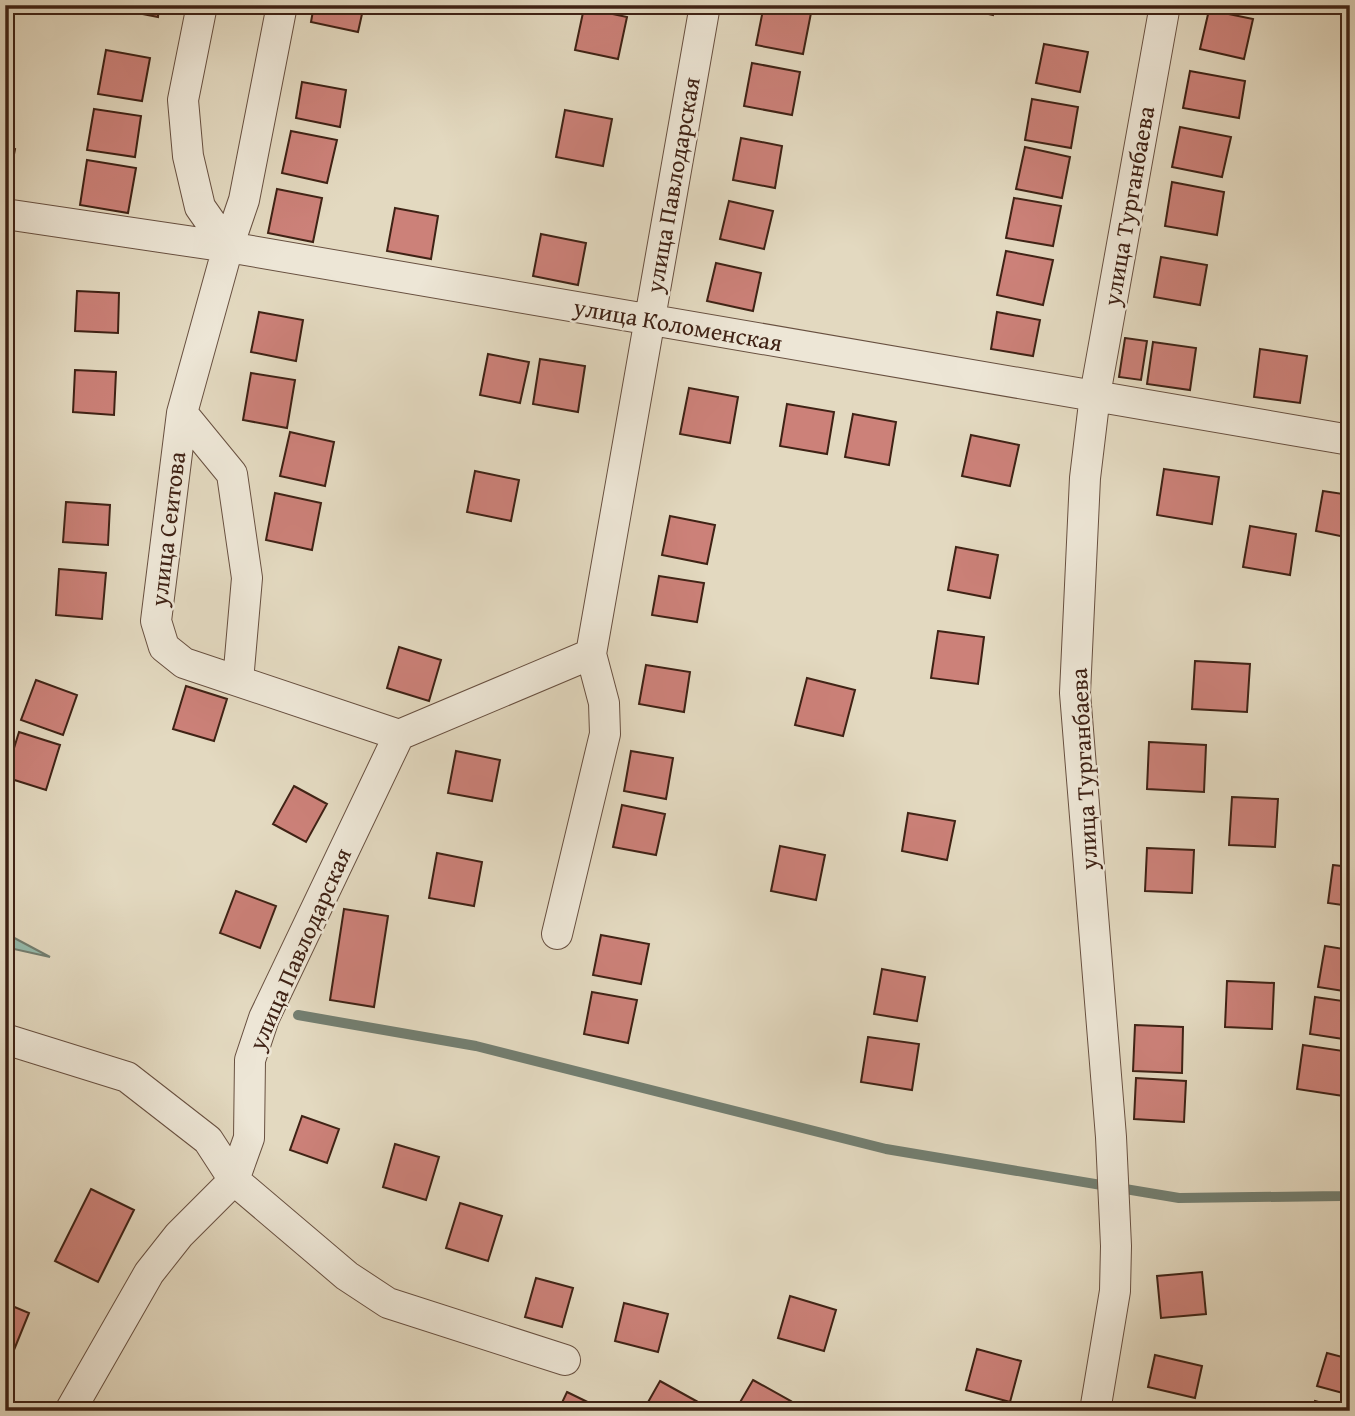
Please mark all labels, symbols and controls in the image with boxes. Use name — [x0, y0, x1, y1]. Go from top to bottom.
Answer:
street label: улица Павлодарская — [636, 74, 709, 296]
street label: улица Турганбаева — [1094, 103, 1163, 310]
street label: улица Коломенская — [570, 289, 785, 360]
street label: улица Сеитова — [141, 449, 194, 609]
street label: улица Турганбаева — [1061, 667, 1106, 872]
street label: улица Павлодарская — [239, 842, 360, 1057]

